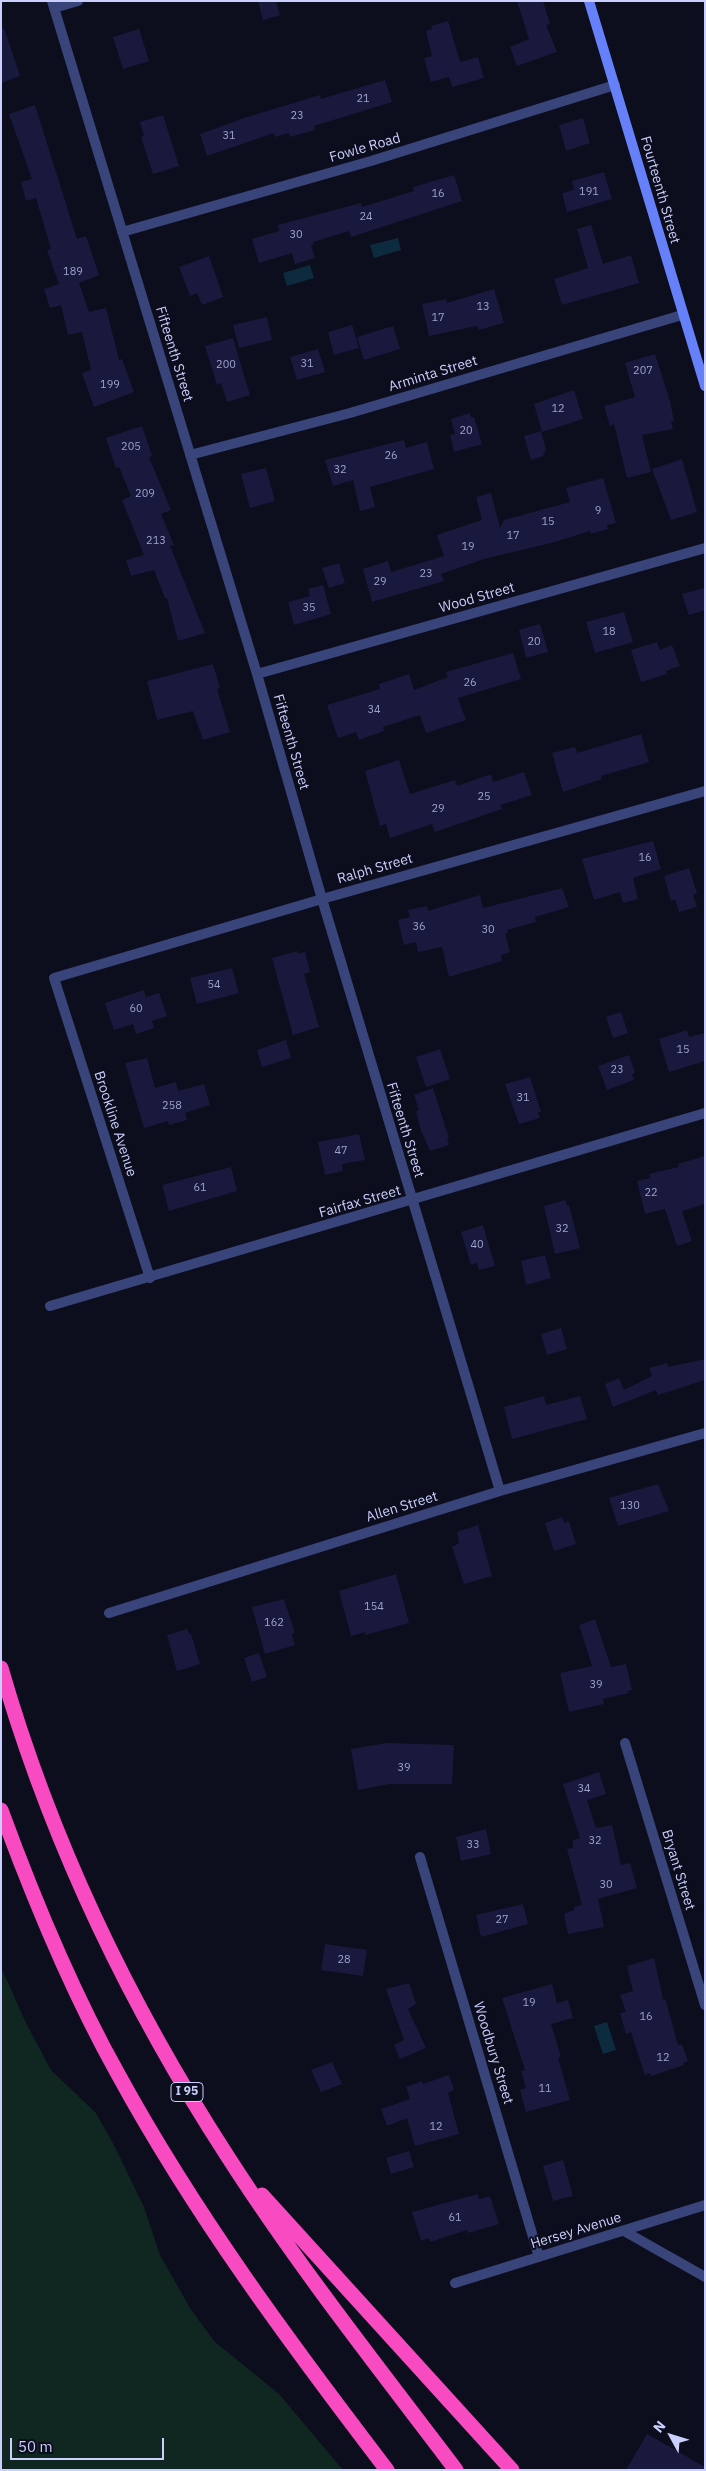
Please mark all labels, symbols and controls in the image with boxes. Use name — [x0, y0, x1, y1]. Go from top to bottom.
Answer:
house number: 21 — [356, 92, 370, 106]
house number: 23 — [290, 109, 304, 123]
house number: 31 — [222, 129, 236, 143]
street label: Fowle Road — [328, 130, 402, 166]
street label: Fourteenth Street — [637, 134, 683, 246]
house number: 191 — [579, 185, 599, 199]
house number: 16 — [431, 187, 445, 201]
house number: 24 — [359, 210, 373, 224]
house number: 30 — [289, 228, 303, 242]
house number: 189 — [63, 265, 83, 279]
house number: 13 — [476, 300, 490, 314]
street label: Fifteenth Street — [152, 304, 196, 404]
house number: 17 — [431, 311, 445, 325]
street label: Arminta Street — [387, 353, 479, 395]
house number: 31 — [300, 357, 314, 371]
house number: 200 — [216, 358, 236, 372]
house number: 207 — [633, 364, 653, 378]
house number: 199 — [100, 378, 120, 392]
house number: 12 — [551, 402, 565, 416]
house number: 20 — [459, 424, 473, 438]
house number: 205 — [121, 440, 141, 454]
house number: 26 — [384, 449, 398, 463]
house number: 32 — [333, 463, 347, 477]
house number: 209 — [135, 487, 155, 501]
house number: 9 — [595, 504, 601, 518]
house number: 15 — [541, 515, 555, 529]
house number: 17 — [506, 529, 520, 543]
house number: 213 — [146, 534, 166, 548]
house number: 19 — [461, 540, 475, 554]
house number: 23 — [419, 567, 433, 581]
house number: 29 — [373, 575, 387, 589]
street label: Wood Street — [437, 579, 517, 617]
house number: 35 — [302, 601, 316, 615]
house number: 18 — [602, 625, 616, 639]
house number: 20 — [527, 635, 541, 649]
house number: 26 — [463, 676, 477, 690]
street label: Fifteenth Street — [269, 692, 313, 792]
house number: 34 — [367, 703, 381, 717]
house number: 25 — [477, 790, 491, 804]
house number: 29 — [431, 802, 445, 816]
street label: Ralph Street — [335, 850, 415, 888]
house number: 16 — [638, 851, 652, 865]
house number: 36 — [412, 920, 426, 934]
house number: 30 — [481, 923, 495, 937]
house number: 54 — [207, 978, 221, 992]
house number: 60 — [129, 1002, 143, 1016]
house number: 15 — [676, 1043, 690, 1057]
house number: 23 — [610, 1063, 624, 1077]
street label: Brookline Avenue — [90, 1069, 140, 1179]
street label: Fifteenth Street — [383, 1080, 427, 1180]
house number: 31 — [516, 1091, 530, 1105]
house number: 258 — [162, 1099, 182, 1113]
house number: 47 — [334, 1144, 348, 1158]
house number: 61 — [193, 1181, 207, 1195]
street label: Fairfax Street — [317, 1182, 403, 1222]
house number: 22 — [644, 1186, 658, 1200]
house number: 32 — [555, 1222, 569, 1236]
house number: 40 — [470, 1238, 484, 1252]
street label: Allen Street — [364, 1488, 440, 1526]
house number: 130 — [620, 1499, 640, 1513]
house number: 154 — [364, 1600, 384, 1614]
house number: 162 — [264, 1616, 284, 1630]
house number: 39 — [589, 1678, 603, 1692]
house number: 39 — [397, 1761, 411, 1775]
house number: 34 — [577, 1782, 591, 1796]
street label: Bryant Street — [658, 1828, 698, 1912]
house number: 32 — [588, 1834, 602, 1848]
house number: 33 — [466, 1838, 480, 1852]
house number: 30 — [599, 1878, 613, 1892]
house number: 27 — [495, 1913, 509, 1927]
house number: 28 — [337, 1953, 351, 1967]
house number: 19 — [522, 1996, 536, 2010]
street label: Woodbury Street — [469, 2000, 517, 2106]
house number: 16 — [639, 2010, 653, 2024]
house number: 12 — [656, 2051, 670, 2065]
road number: I 95 — [171, 2082, 203, 2102]
house number: 11 — [538, 2082, 552, 2096]
house number: 12 — [429, 2120, 443, 2134]
street label: Hersey Avenue — [529, 2209, 623, 2253]
house number: 61 — [448, 2211, 462, 2225]
north arrow — [646, 2411, 696, 2461]
text: N — [649, 2417, 670, 2436]
scale bar — [12, 2428, 166, 2460]
text: 50 m — [18, 2437, 53, 2456]

